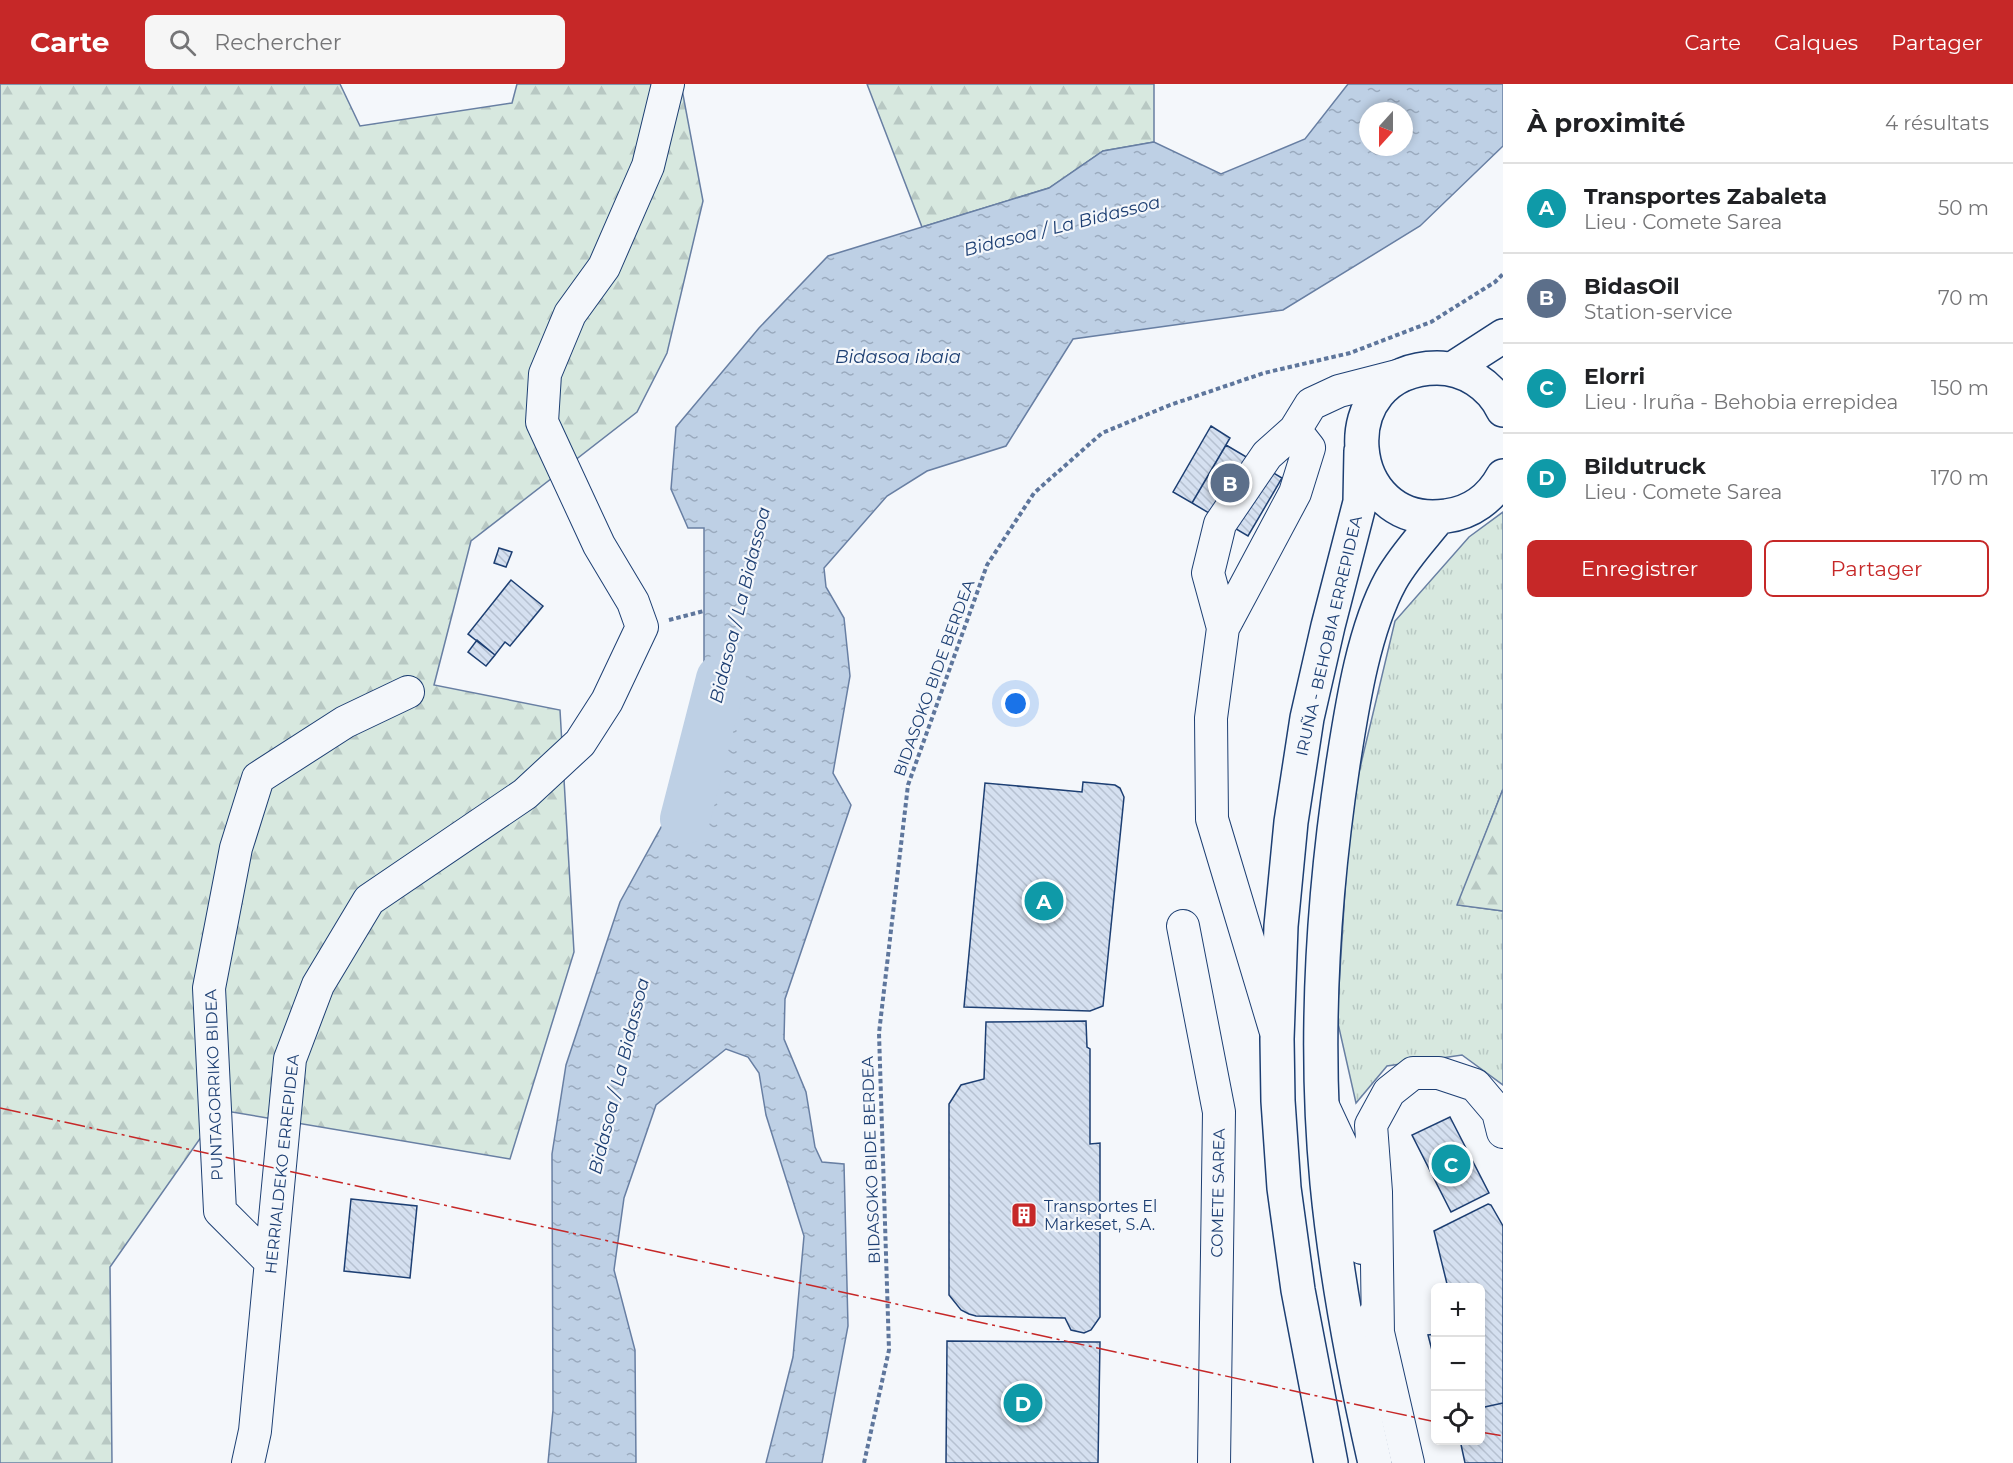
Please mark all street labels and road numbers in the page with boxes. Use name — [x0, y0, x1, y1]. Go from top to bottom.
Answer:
street label: IRUÑA - BEHOBIA ERREPIDEA — [1292, 514, 1366, 758]
street label: BIDASOKO BIDE BERDEA — [890, 577, 979, 779]
street label: PUNTAGORRIKO BIDEA — [201, 988, 227, 1181]
street label: HERRIALDEKO ERREPIDEA — [261, 1053, 303, 1275]
street label: BIDASOKO BIDE BERDEA — [858, 1055, 884, 1264]
street label: COMETE SAREA — [1207, 1128, 1229, 1258]

